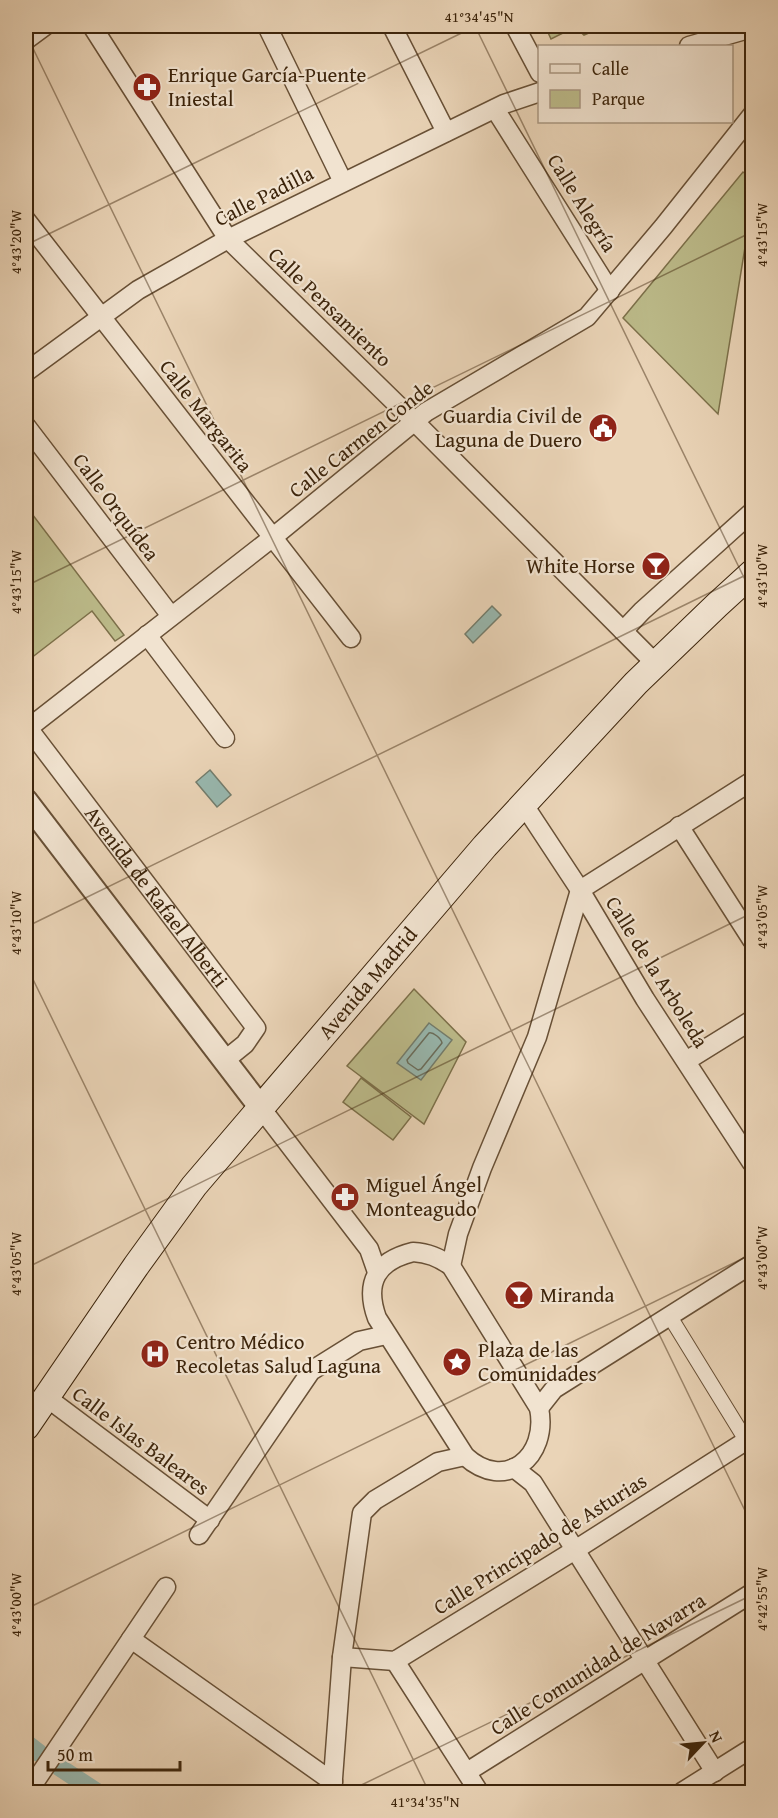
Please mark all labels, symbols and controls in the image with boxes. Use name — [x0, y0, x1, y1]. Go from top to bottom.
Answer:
text: 41°34'45"N — [445, 6, 514, 27]
legend — [538, 45, 733, 123]
text: Calle — [592, 55, 629, 82]
place label: Enrique García-Puente Iniestal — [168, 59, 367, 114]
pharmacy icon: Enrique García-Puente Iniestal — [131, 71, 163, 103]
text: Parque — [592, 85, 645, 112]
street label: Calle Alegría — [540, 147, 625, 258]
street label: Calle Padilla — [209, 157, 319, 234]
text: 4°43'15"W — [751, 202, 772, 267]
text: 4°43'20"W — [5, 209, 26, 274]
street label: Calle Pensamiento — [261, 239, 399, 374]
street label: Calle Margarita — [152, 353, 260, 479]
street label: Calle Carmen Conde — [282, 372, 440, 505]
place label: Guardia Civil de Laguna de Duero — [435, 400, 582, 455]
public building icon: Guardia Civil de Laguna de Duero — [587, 412, 619, 444]
street label: Calle Orquídea — [66, 446, 167, 567]
text: 4°43'10"W — [751, 543, 772, 608]
text: 4°43'15"W — [5, 549, 26, 614]
place label: White Horse — [526, 550, 635, 581]
bar icon: White Horse — [640, 550, 672, 582]
street label: Avenida de Rafael Alberti — [77, 799, 236, 994]
text: 4°43'05"W — [751, 884, 772, 949]
text: 4°43'10"W — [5, 890, 26, 955]
street label: Calle de la Arboleda — [598, 890, 717, 1054]
street label: Avenida Madrid — [310, 919, 425, 1046]
place label: Miguel Ángel Monteagudo — [366, 1169, 482, 1224]
pharmacy icon: Miguel Ángel Monteagudo — [329, 1181, 361, 1213]
text: 4°43'00"W — [751, 1225, 772, 1290]
text: 4°43'05"W — [5, 1231, 26, 1296]
bar icon: Miranda — [503, 1279, 535, 1311]
place label: Miranda — [540, 1279, 614, 1310]
place label: Centro Médico Recoletas Salud Laguna — [176, 1326, 381, 1381]
place label: Plaza de las Comunidades — [478, 1334, 597, 1389]
hospital icon: Centro Médico Recoletas Salud Laguna — [139, 1338, 171, 1370]
place icon: Plaza de las Comunidades — [441, 1346, 473, 1378]
street label: Calle Islas Baleares — [66, 1379, 217, 1503]
street label: Calle Principado de Asturias — [427, 1465, 653, 1622]
text: 4°42'55"W — [751, 1566, 772, 1631]
text: 4°43'00"W — [5, 1572, 26, 1637]
street label: Calle Comunidad de Navarra — [484, 1584, 712, 1743]
north arrow — [673, 1713, 733, 1773]
text: N — [703, 1726, 730, 1747]
scale bar — [48, 1734, 180, 1772]
text: 50 m — [57, 1741, 93, 1768]
text: 41°34'35"N — [391, 1791, 460, 1812]

